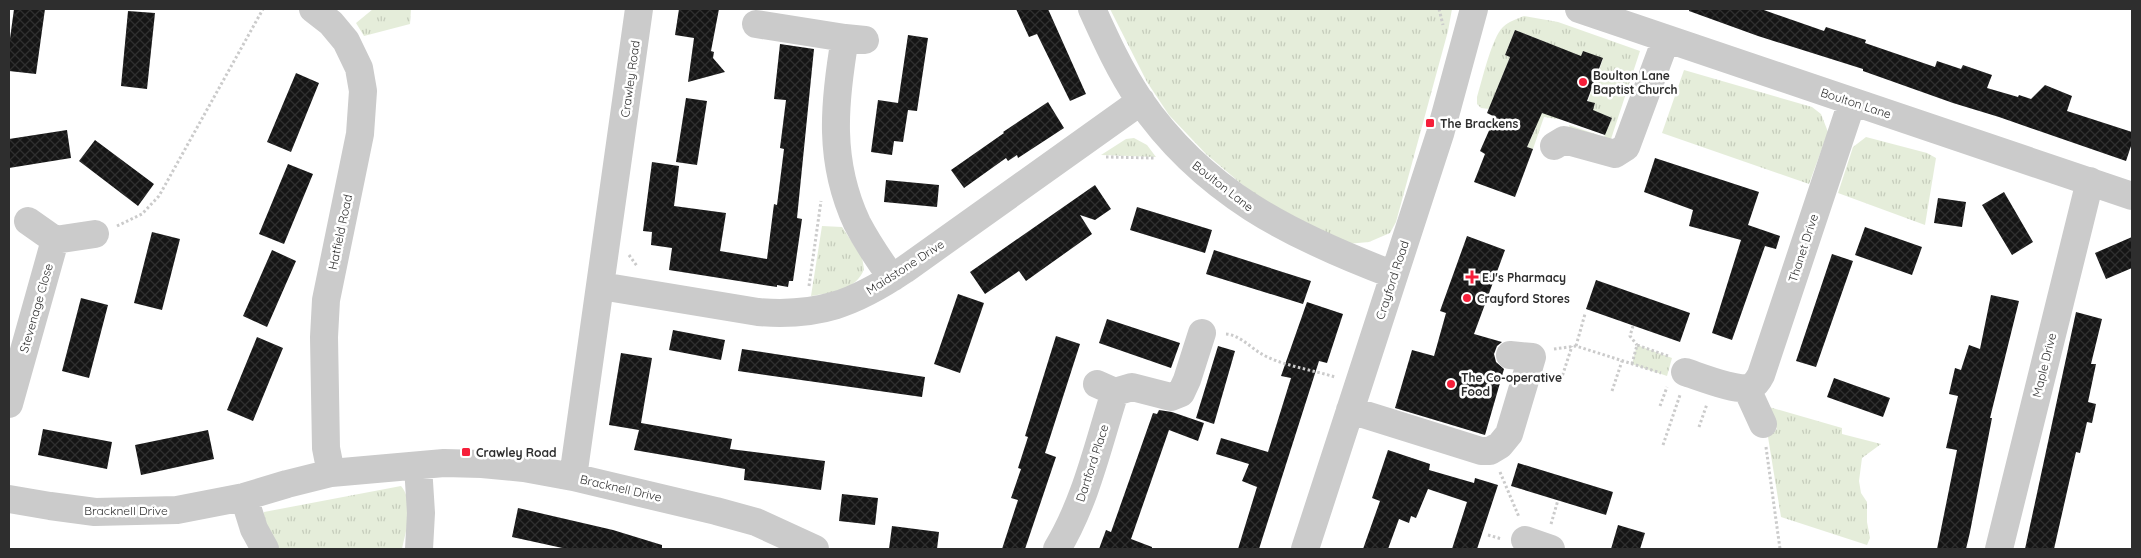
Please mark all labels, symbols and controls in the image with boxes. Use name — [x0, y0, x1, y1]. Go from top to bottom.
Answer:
street label: Crawley Road — [617, 39, 643, 119]
place label: Boulton Lane Baptist Church — [1593, 68, 1678, 97]
marker: Boulton Lane Baptist Church — [1577, 76, 1589, 88]
street label: Boulton Lane — [1819, 85, 1893, 122]
place label: The Brackens — [1440, 116, 1518, 131]
marker: The Brackens — [1424, 117, 1436, 129]
street label: Boulton Lane — [1189, 157, 1257, 215]
street label: Hatfield Road — [325, 193, 355, 271]
street label: Thanet Drive — [1785, 212, 1821, 284]
street label: Maidstone Drive — [863, 236, 947, 298]
street label: Crayford Road — [1372, 239, 1412, 321]
street label: Stevenage Close — [16, 261, 56, 354]
place label: EJ's Pharmacy — [1482, 270, 1566, 285]
marker: EJ's Pharmacy — [1466, 271, 1478, 283]
place label: Crayford Stores — [1477, 291, 1570, 306]
marker: Crayford Stores — [1461, 292, 1473, 304]
street label: Maple Drive — [2029, 331, 2059, 399]
place label: The Co-operative Food — [1461, 370, 1562, 399]
marker: The Co-operative Food — [1445, 378, 1457, 390]
street label: Dartford Place — [1072, 422, 1112, 504]
place label: Crawley Road — [476, 445, 557, 460]
marker: Crawley Road — [460, 446, 472, 458]
street label: Bracknell Drive — [579, 471, 664, 505]
street label: Bracknell Drive — [84, 503, 168, 518]

